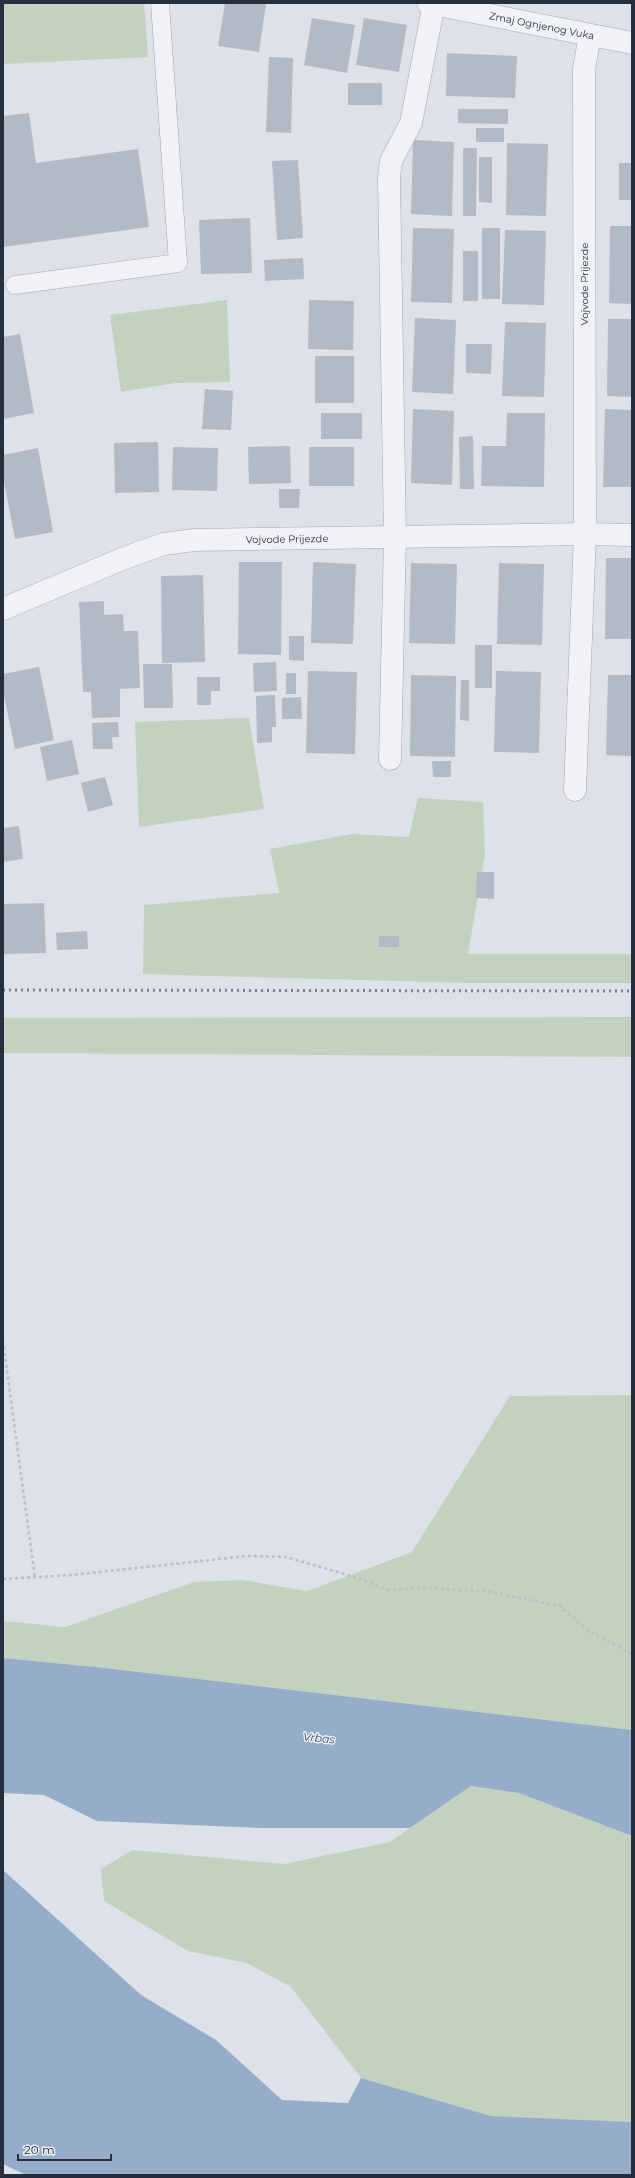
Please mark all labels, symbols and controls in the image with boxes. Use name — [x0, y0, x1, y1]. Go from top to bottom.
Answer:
street label: Zmaj Ognjenog Vuka — [488, 9, 596, 42]
street label: Vojvode Prijezde — [578, 243, 591, 325]
street label: Vojvode Prijezde — [246, 531, 328, 546]
water label: Vrbas — [302, 1729, 336, 1747]
scale bar — [18, 2136, 111, 2162]
text: 20 m — [24, 2142, 55, 2157]

